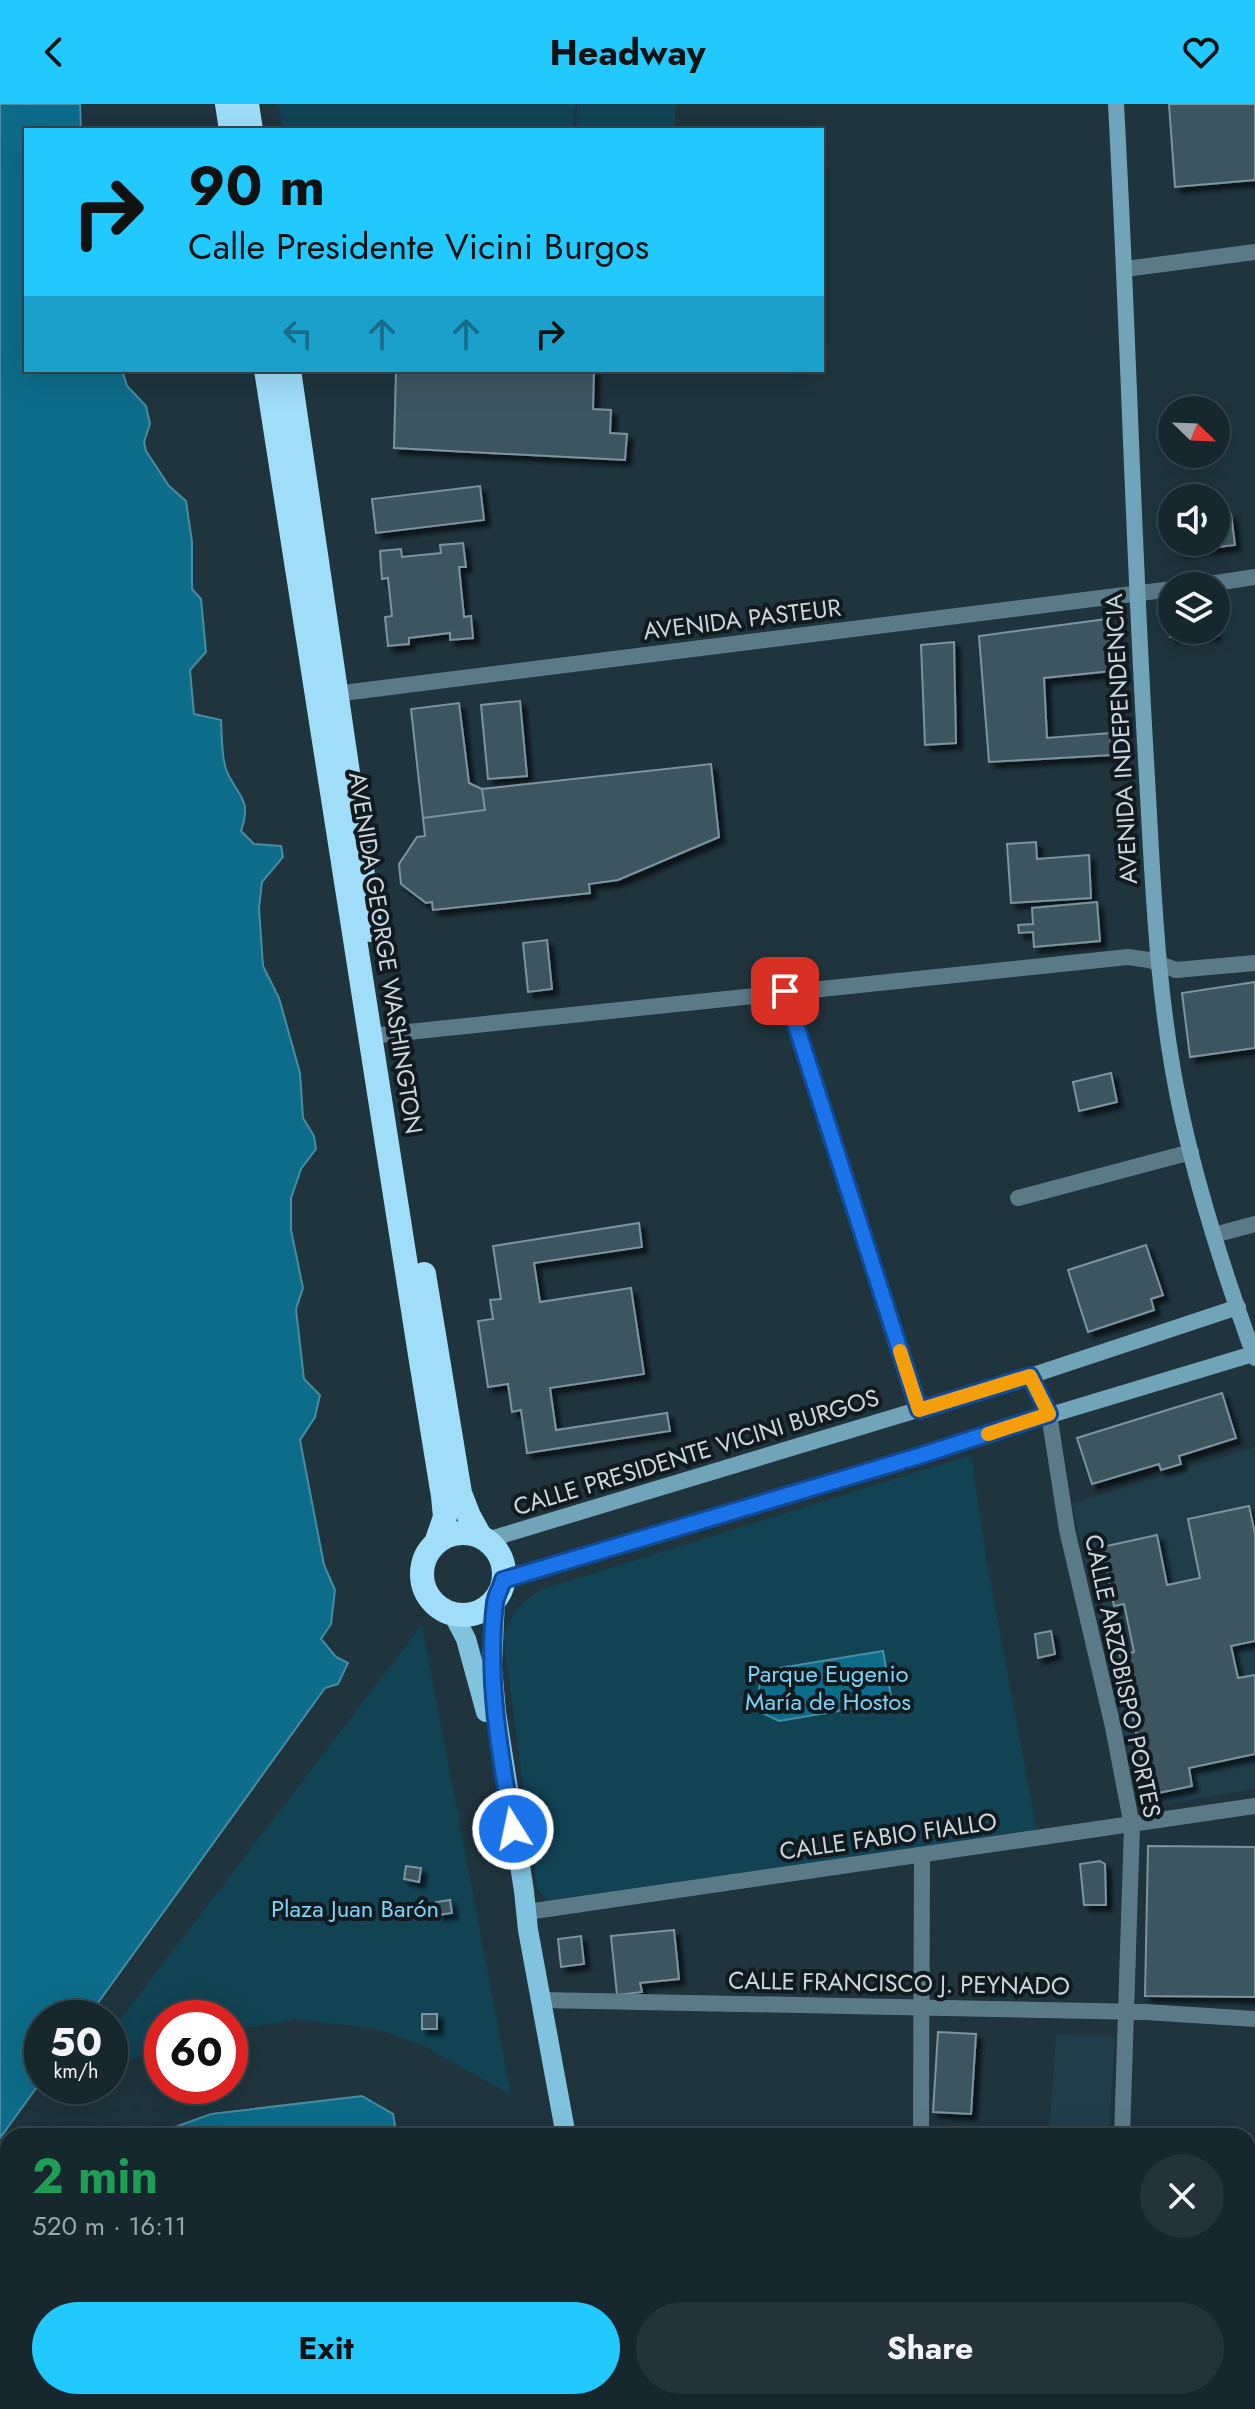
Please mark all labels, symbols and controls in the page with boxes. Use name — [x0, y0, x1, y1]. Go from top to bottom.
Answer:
text: Headway — [550, 26, 705, 78]
icon: back — [32, 30, 76, 74]
icon: heart — [1179, 30, 1223, 74]
text: 90 m — [188, 145, 325, 226]
icon: right — [56, 160, 160, 264]
text: Calle Presidente Vicini Burgos — [188, 220, 649, 272]
icon: left — [276, 312, 320, 356]
icon: ahead — [360, 312, 404, 356]
icon: ahead — [444, 312, 488, 356]
icon: right — [528, 312, 572, 356]
north arrow — [1158, 396, 1230, 468]
map controls — [1158, 396, 1230, 644]
button: sound — [1158, 484, 1230, 556]
button: layers — [1158, 572, 1230, 644]
street label: AVENIDA PASTEUR — [641, 589, 843, 648]
street label: AVENIDA INDEPENDENCIA — [1096, 593, 1146, 885]
street label: AVENIDA GEORGE WASHINGTON — [340, 769, 432, 1137]
pin — [751, 957, 819, 1025]
icon: arrive — [763, 969, 807, 1013]
street label: CALLE PRESIDENTE VICINI BURGOS — [509, 1380, 883, 1524]
street label: CALLE ARZOBISPO PORTES — [1076, 1531, 1170, 1821]
park label: Parque Eugenio María de Hostos — [745, 1656, 911, 1719]
position arrow — [471, 1787, 555, 1871]
street label: CALLE FABIO FIALLO — [777, 1803, 999, 1869]
park label: Plaza Juan Barón — [271, 1891, 439, 1926]
street label: CALLE FRANCISCO J. PEYNADO — [728, 1963, 1070, 2003]
speed limit sign: 60 — [144, 2000, 248, 2104]
text: 50 — [50, 2013, 102, 2071]
text: km/h — [53, 2057, 99, 2086]
text: 2 min — [32, 2142, 158, 2211]
button: close — [1140, 2154, 1224, 2238]
text: 520 m · 16:11 — [32, 2207, 186, 2245]
button: Exit — [32, 2302, 620, 2394]
button: Share — [636, 2302, 1224, 2394]

